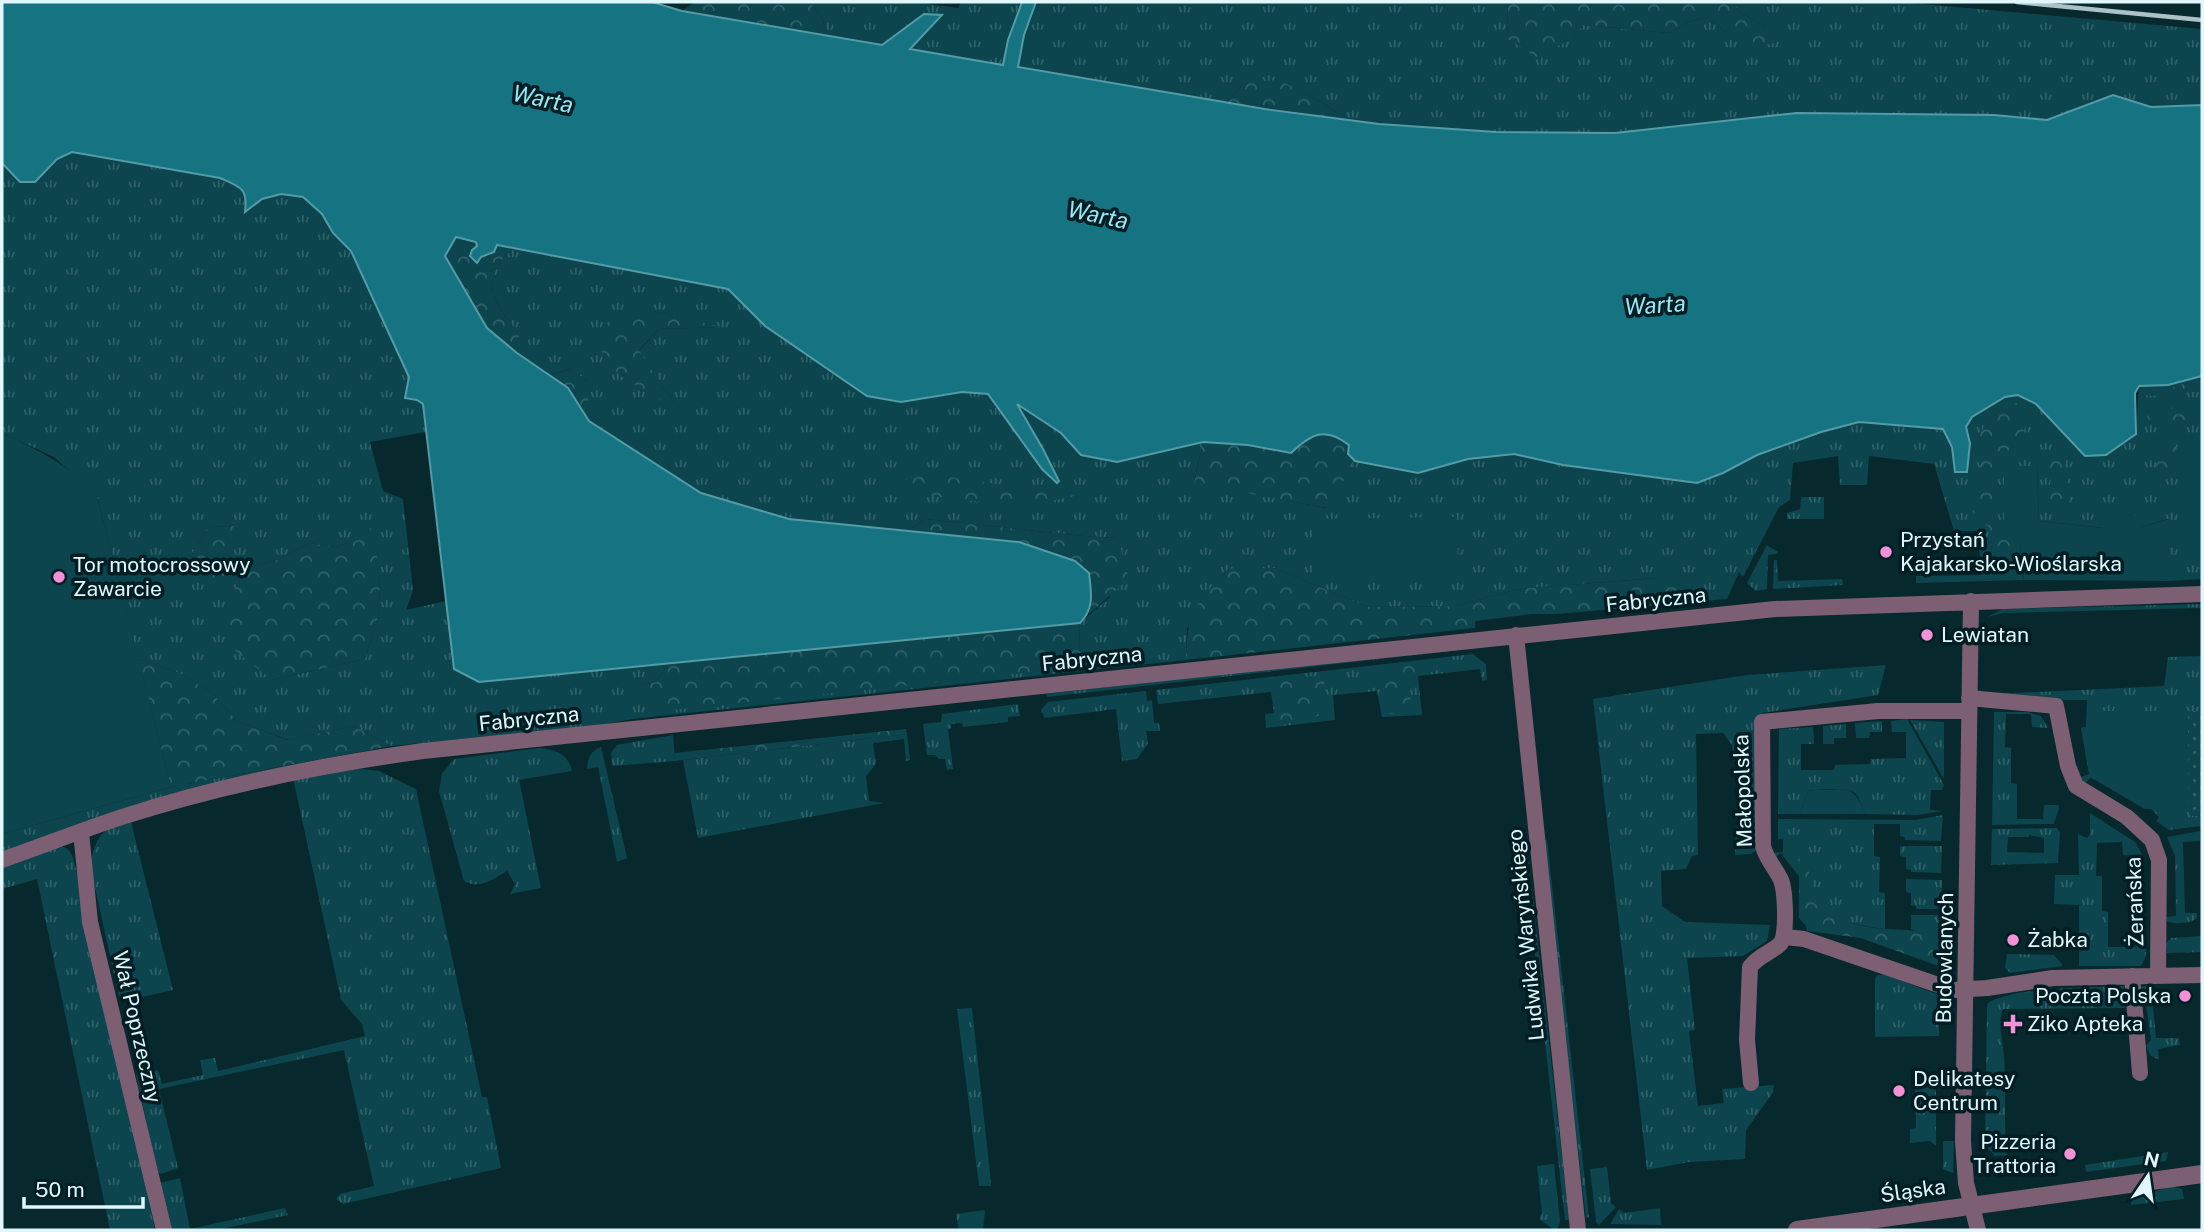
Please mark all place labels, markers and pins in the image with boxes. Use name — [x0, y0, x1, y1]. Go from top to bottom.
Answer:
place label: Przystań Kajakarsko-Wioślarska — [1900, 527, 2122, 576]
marker: Przystań Kajakarsko-Wioślarska — [1878, 544, 1894, 560]
place label: Tor motocrossowy Zawarcie — [73, 552, 250, 601]
marker: Tor motocrossowy Zawarcie — [51, 569, 67, 585]
place label: Lewiatan — [1941, 622, 2029, 647]
marker: Lewiatan — [1919, 627, 1935, 643]
place label: Żabka — [2027, 927, 2088, 952]
marker: Żabka — [2005, 932, 2021, 948]
place label: Poczta Polska — [2035, 983, 2171, 1008]
marker: Poczta Polska — [2177, 988, 2193, 1004]
place label: Ziko Apteka — [2027, 1011, 2143, 1036]
marker: Ziko Apteka — [2005, 1016, 2021, 1032]
place label: Delikatesy Centrum — [1913, 1066, 2015, 1115]
marker: Delikatesy Centrum — [1891, 1083, 1907, 1099]
place label: Pizzeria Trattoria — [1973, 1129, 2056, 1178]
marker: Pizzeria Trattoria — [2062, 1146, 2078, 1162]

